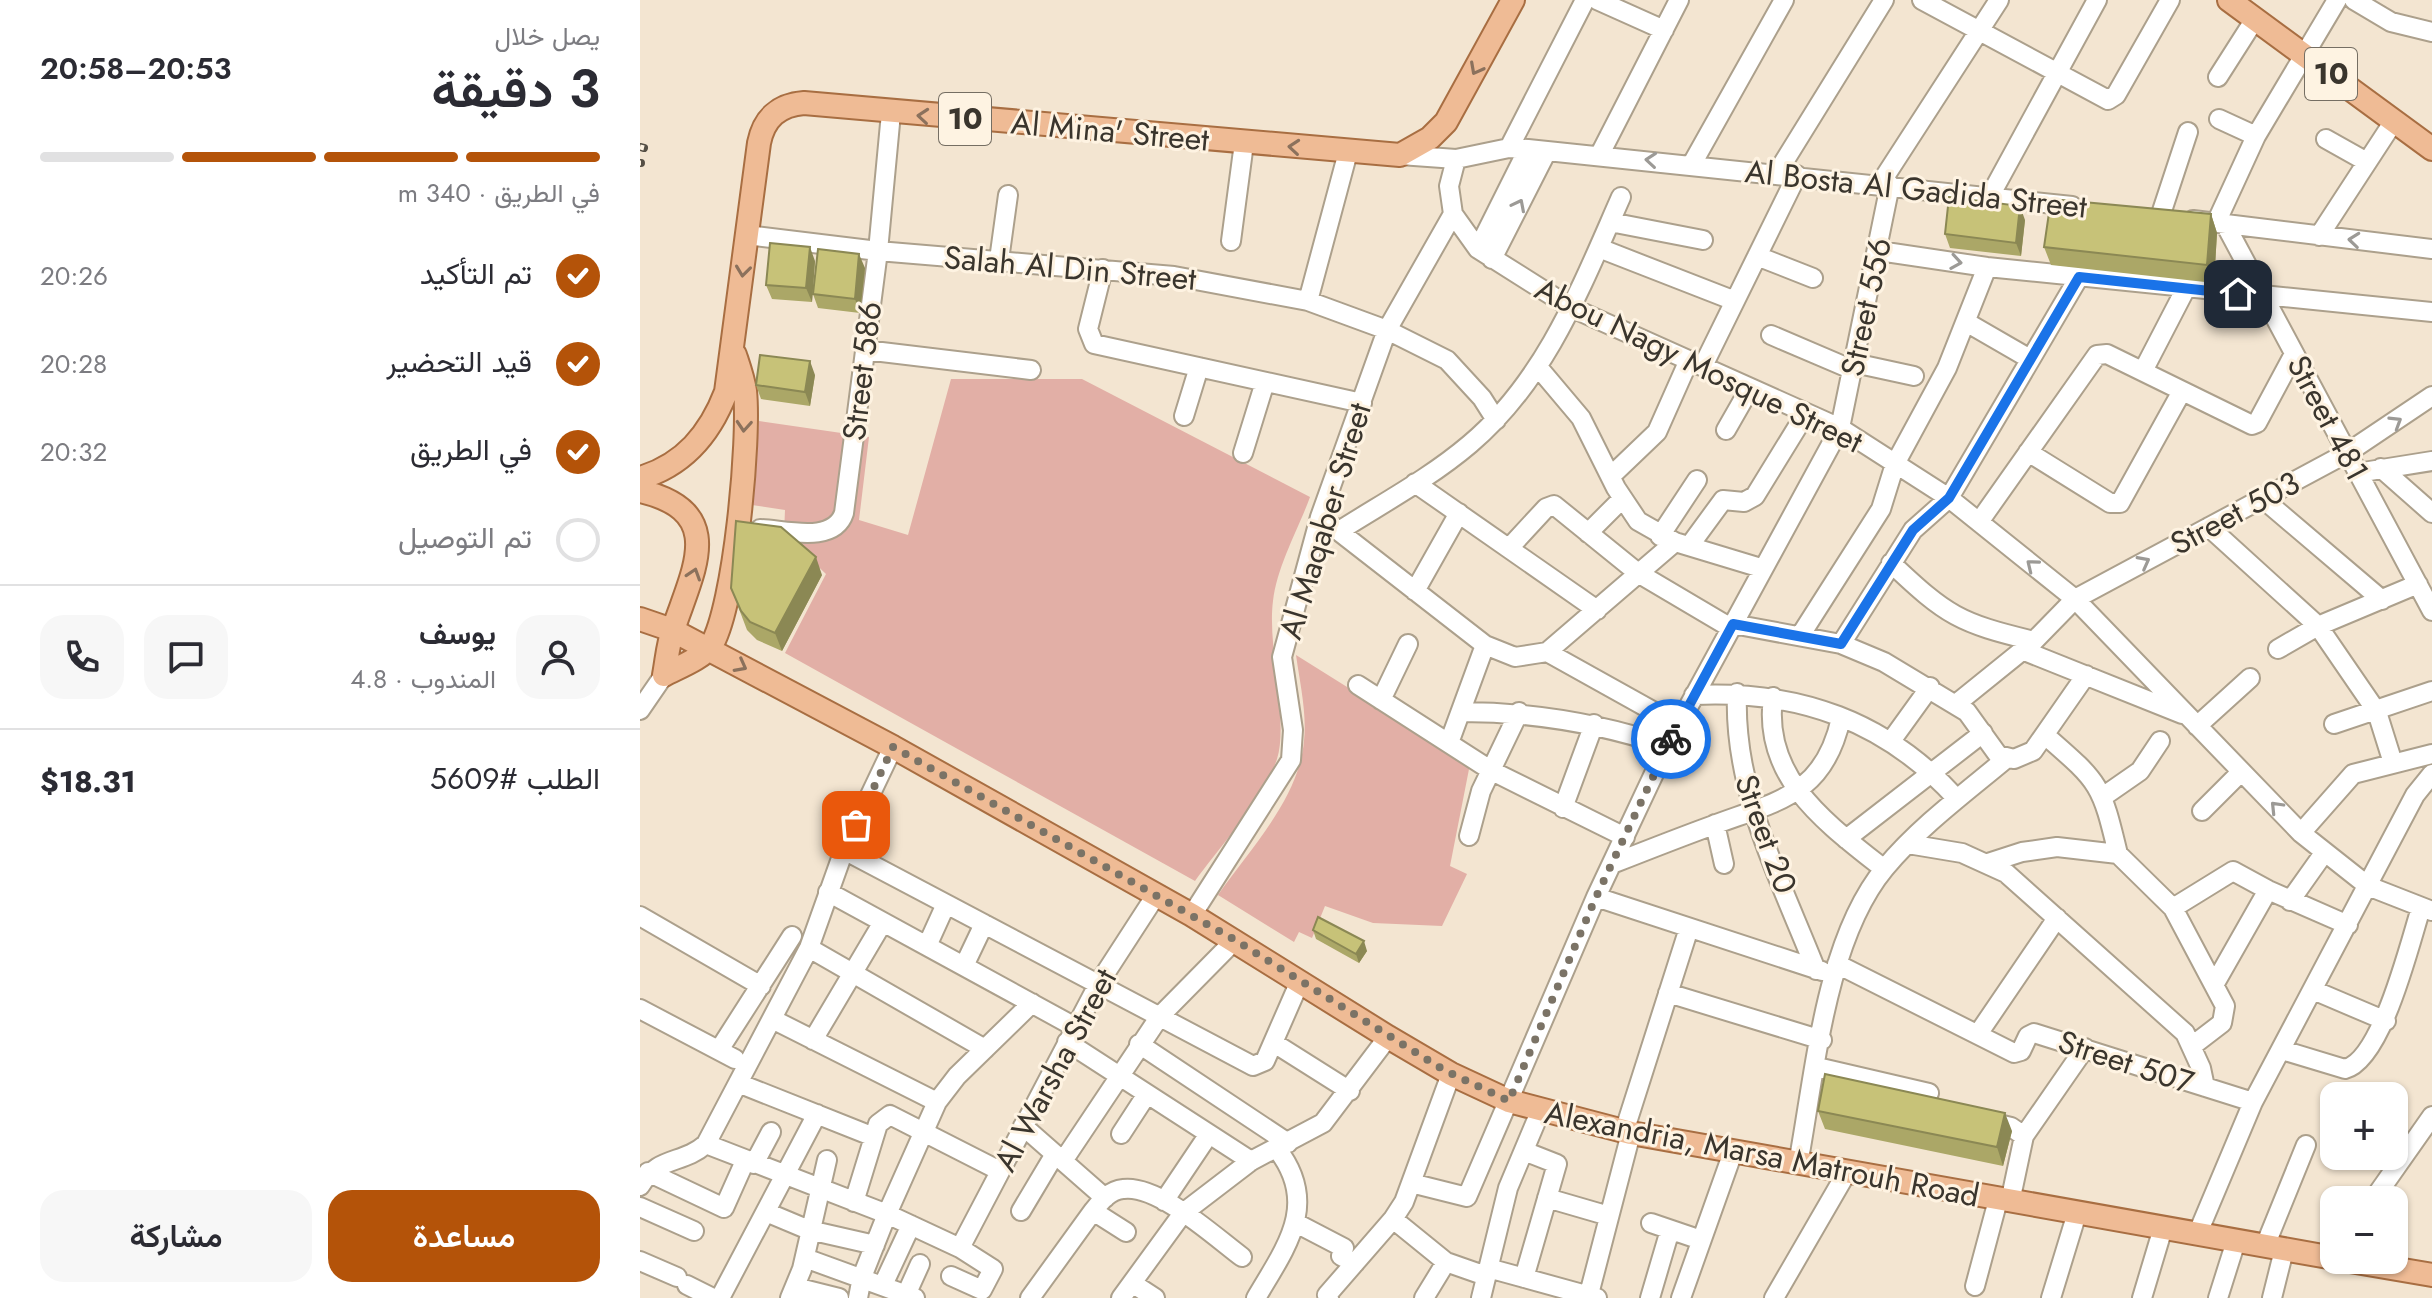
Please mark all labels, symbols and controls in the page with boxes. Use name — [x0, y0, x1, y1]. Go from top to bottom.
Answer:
text: يصل خلال — [495, 17, 600, 55]
text: 20:53–20:58 — [40, 47, 232, 90]
road number: 10 — [2305, 48, 2357, 100]
text: 3 دقيقة — [431, 51, 600, 127]
one-way arrow — [1470, 60, 1485, 75]
road number: 10 — [939, 93, 991, 145]
street label: Al Mina' Street — [1009, 99, 1211, 163]
one-way arrow — [917, 107, 930, 124]
one-way arrow — [1287, 139, 1300, 156]
street label: Al Bosta Al Gadida Street — [1743, 148, 2089, 230]
one-way arrow — [1644, 152, 1657, 169]
text: في الطريق · 340 m — [398, 174, 600, 212]
one-way arrow — [1510, 199, 1525, 213]
one-way arrow — [2348, 232, 2361, 249]
street label: Salah Al Din Street — [942, 234, 1198, 302]
street label: Street 556 — [1829, 234, 1903, 380]
text: تم التأكيد — [420, 252, 532, 295]
one-way arrow — [1950, 253, 1963, 270]
icon: check — [556, 254, 600, 298]
text: 20:26 — [40, 257, 108, 295]
pin — [2204, 260, 2272, 328]
one-way arrow — [735, 264, 752, 278]
street label: Abou Nagy Mosque Street — [1528, 266, 1871, 465]
icon: home — [2216, 272, 2260, 316]
street label: Street 586 — [831, 299, 893, 443]
text: قيد التحضير — [386, 340, 532, 383]
icon: check — [556, 342, 600, 386]
text: 20:28 — [40, 345, 107, 383]
street label: Street 481 — [2276, 347, 2380, 489]
street label: Al Maqaber Street — [1267, 397, 1383, 645]
one-way arrow — [2387, 417, 2401, 432]
one-way arrow — [736, 420, 753, 433]
text: في الطريق — [410, 428, 532, 471]
icon: check — [556, 430, 600, 474]
text: 20:32 — [40, 433, 107, 471]
street label: Street 503 — [2162, 460, 2308, 566]
text: تم التوصيل — [398, 516, 532, 559]
one-way arrow — [2136, 557, 2150, 572]
one-way arrow — [2027, 560, 2042, 575]
one-way arrow — [684, 568, 700, 582]
text: يوسف — [419, 612, 496, 655]
button: phone — [40, 615, 124, 699]
button: chat — [144, 615, 228, 699]
button: person — [516, 615, 600, 699]
one-way arrow — [733, 657, 748, 672]
text: المندوب · 4.8 — [350, 660, 496, 698]
courier — [1631, 699, 1711, 779]
icon: bike — [1649, 717, 1693, 761]
text: الطلب #5609 — [430, 757, 600, 800]
text: $18.31 — [40, 760, 136, 803]
street label: Street 20 — [1723, 768, 1809, 900]
pin — [822, 791, 890, 859]
one-way arrow — [2271, 802, 2285, 816]
icon: bag — [834, 803, 878, 847]
street label: Al Warsha Street — [982, 960, 1128, 1180]
street label: Street 507 — [2052, 1018, 2200, 1106]
map controls — [2320, 1082, 2408, 1274]
button: + — [2320, 1082, 2408, 1170]
street label: Alexandria, Marsa Matrouh Road — [1541, 1089, 1983, 1219]
button: − — [2320, 1186, 2408, 1274]
button: مشاركة — [40, 1190, 312, 1282]
button: مساعدة — [328, 1190, 600, 1282]

